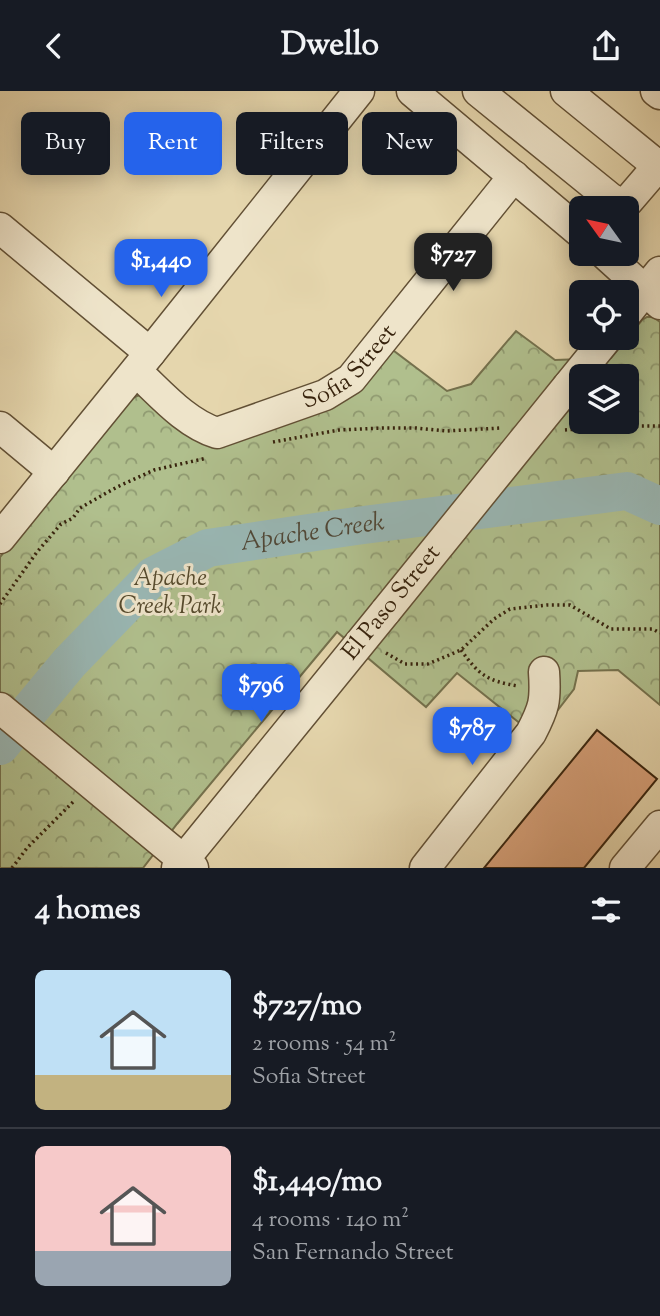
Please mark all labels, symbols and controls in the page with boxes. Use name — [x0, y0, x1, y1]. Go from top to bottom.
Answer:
text: Dwello — [281, 23, 379, 69]
icon: back — [35, 27, 73, 65]
icon: share — [587, 27, 625, 65]
chip: Buy — [21, 112, 110, 175]
chip: Rent — [124, 112, 222, 175]
chip: Filters — [236, 112, 348, 175]
chip: New — [362, 112, 457, 175]
north arrow — [569, 196, 639, 266]
map controls — [569, 196, 639, 434]
pin: $727 — [412, 233, 494, 293]
pin: $1,440 — [104, 239, 218, 299]
text: $727 — [430, 239, 476, 272]
text: $1,440 — [131, 245, 191, 278]
button: locate — [569, 280, 639, 350]
street label: Sofia Street — [298, 317, 405, 419]
button: layers — [569, 364, 639, 434]
water label: Apache Creek — [238, 504, 387, 561]
street label: El Paso Street — [335, 538, 449, 668]
park label: Apache Creek Park — [118, 562, 222, 624]
pin: $796 — [220, 665, 302, 724]
text: $796 — [238, 670, 284, 703]
pin: $787 — [431, 707, 513, 767]
text: $787 — [449, 713, 495, 746]
text: 4 homes — [35, 889, 141, 932]
icon: filters — [587, 891, 625, 929]
text: $727/mo — [252, 985, 362, 1028]
icon: home — [91, 998, 175, 1082]
text: 2 rooms · 54 m² — [252, 1028, 396, 1061]
text: Sofia Street — [252, 1061, 366, 1094]
text: $1,440/mo — [252, 1161, 382, 1204]
icon: home — [91, 1174, 175, 1258]
text: 4 rooms · 140 m² — [252, 1204, 409, 1237]
text: San Fernando Street — [252, 1237, 454, 1270]

